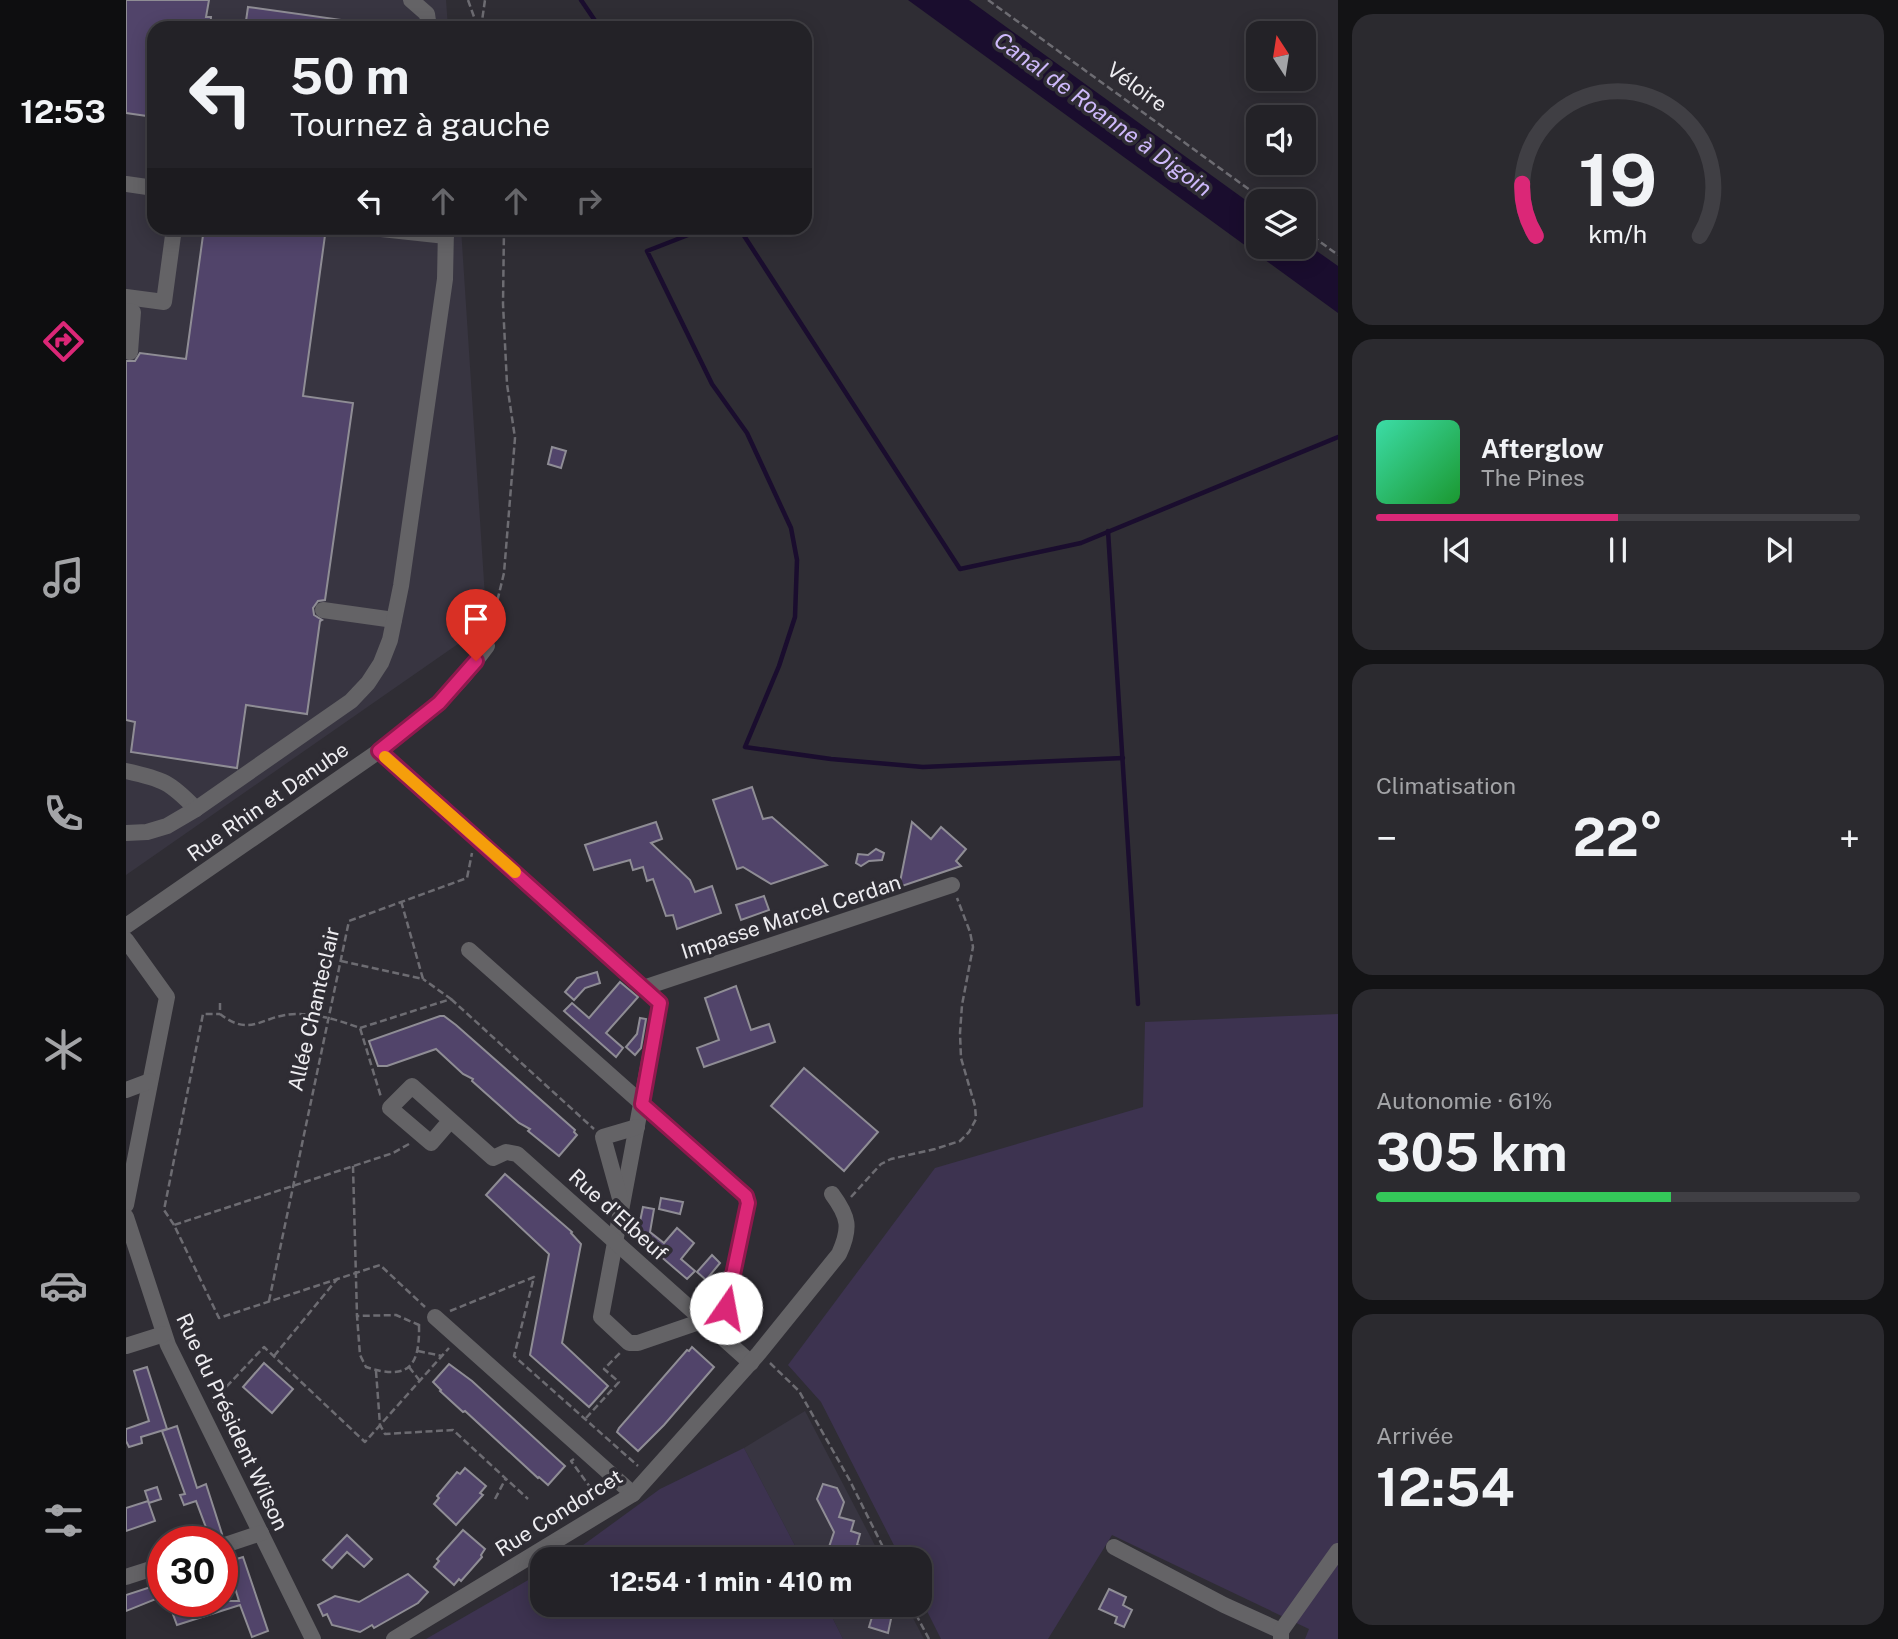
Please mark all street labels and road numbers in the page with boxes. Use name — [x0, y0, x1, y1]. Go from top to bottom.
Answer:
street label: Véloire — [1102, 56, 1172, 117]
street label: Rue Rhin et Danube — [182, 736, 353, 867]
street label: Impasse Marcel Cerdan — [678, 869, 904, 964]
street label: Allée Chanteclair — [282, 924, 345, 1093]
street label: Rue d'Elbeuf — [564, 1164, 673, 1265]
street label: Rue du Président Wilson — [171, 1309, 294, 1534]
street label: Rue Condorcet — [491, 1464, 627, 1562]

